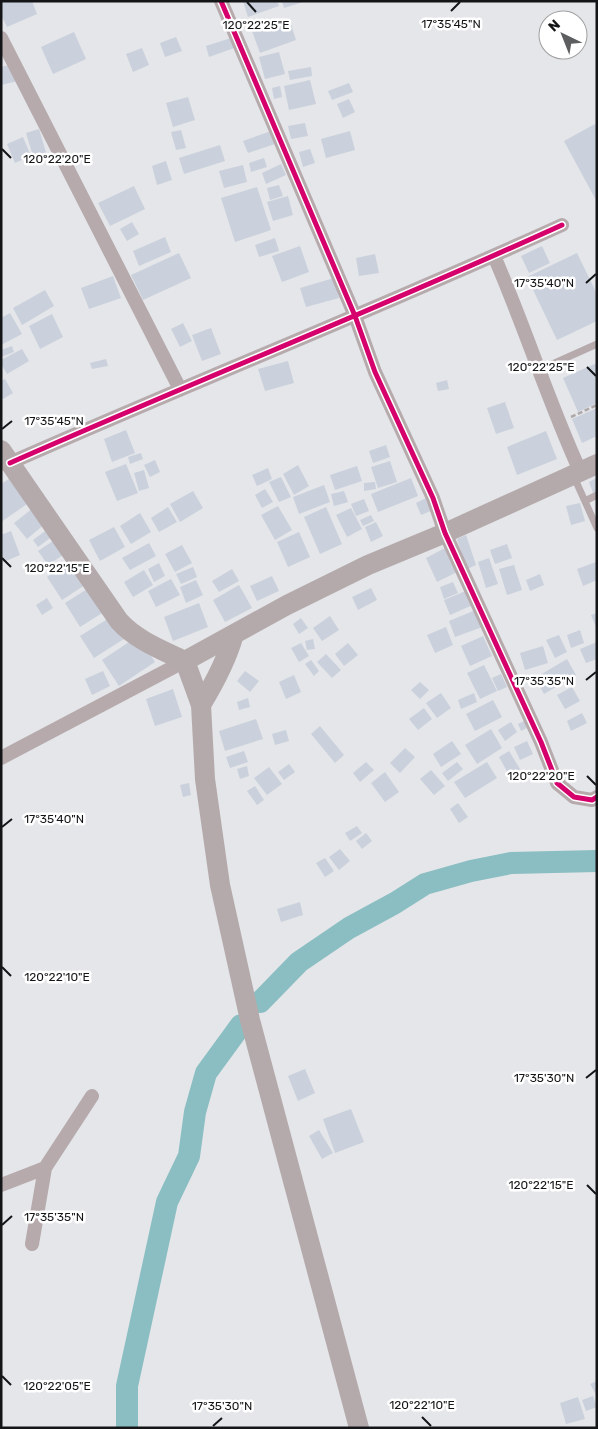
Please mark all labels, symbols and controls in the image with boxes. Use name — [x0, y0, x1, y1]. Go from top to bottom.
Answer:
north arrow — [538, 10, 588, 60]
text: N — [545, 16, 564, 36]
text: 17°35'45"N — [421, 17, 481, 31]
text: 120°22'25"E — [222, 18, 290, 32]
text: 120°22'20"E — [23, 152, 91, 166]
text: 17°35'40"N — [514, 276, 574, 290]
text: 120°22'25"E — [507, 360, 575, 374]
text: 17°35'45"N — [24, 414, 84, 428]
text: 120°22'15"E — [24, 561, 90, 575]
text: 17°35'35"N — [514, 674, 574, 688]
text: 120°22'20"E — [507, 769, 575, 783]
text: 17°35'40"N — [24, 812, 84, 826]
text: 120°22'10"E — [24, 970, 90, 984]
text: 17°35'30"N — [514, 1071, 574, 1085]
text: 120°22'15"E — [508, 1178, 574, 1192]
text: 17°35'35"N — [24, 1210, 84, 1224]
text: 120°22'05"E — [23, 1379, 91, 1393]
text: 120°22'10"E — [389, 1398, 455, 1412]
text: 17°35'30"N — [192, 1399, 252, 1413]

